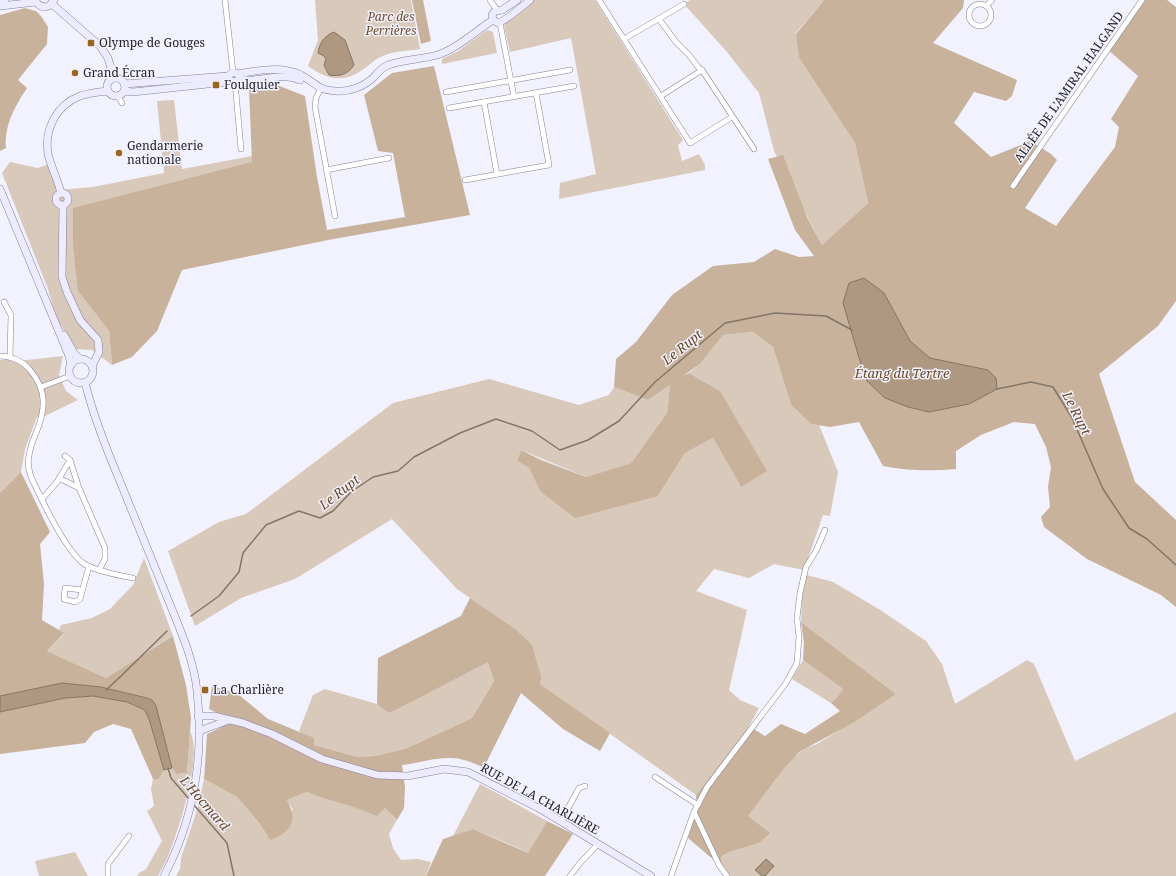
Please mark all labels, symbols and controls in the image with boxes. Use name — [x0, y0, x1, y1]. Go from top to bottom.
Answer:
park label: Parc des Perrières — [364, 8, 417, 39]
street label: ALLÉE DE L'AMIRAL HALGAND — [1010, 8, 1128, 166]
place label: Olympe de Gouges — [99, 34, 205, 51]
marker: Olympe de Gouges — [86, 38, 96, 48]
place label: Grand Écran — [83, 64, 156, 81]
marker: Grand Écran — [70, 68, 80, 78]
place label: Foulquier — [224, 76, 280, 93]
marker: Foulquier — [211, 80, 221, 90]
place label: Gendarmerie nationale — [127, 137, 203, 168]
marker: Gendarmerie nationale — [114, 148, 124, 158]
water label: Le Rupt — [657, 325, 706, 369]
water label: Étang du Tertre — [854, 364, 950, 382]
water label: Le Rupt — [1058, 387, 1096, 438]
water label: Le Rupt — [314, 470, 363, 514]
place label: La Charlière — [213, 681, 284, 698]
marker: La Charlière — [200, 685, 210, 695]
street label: RUE DE LA CHARLIÈRE — [478, 759, 603, 838]
water label: L'Hocmard — [176, 771, 234, 834]

